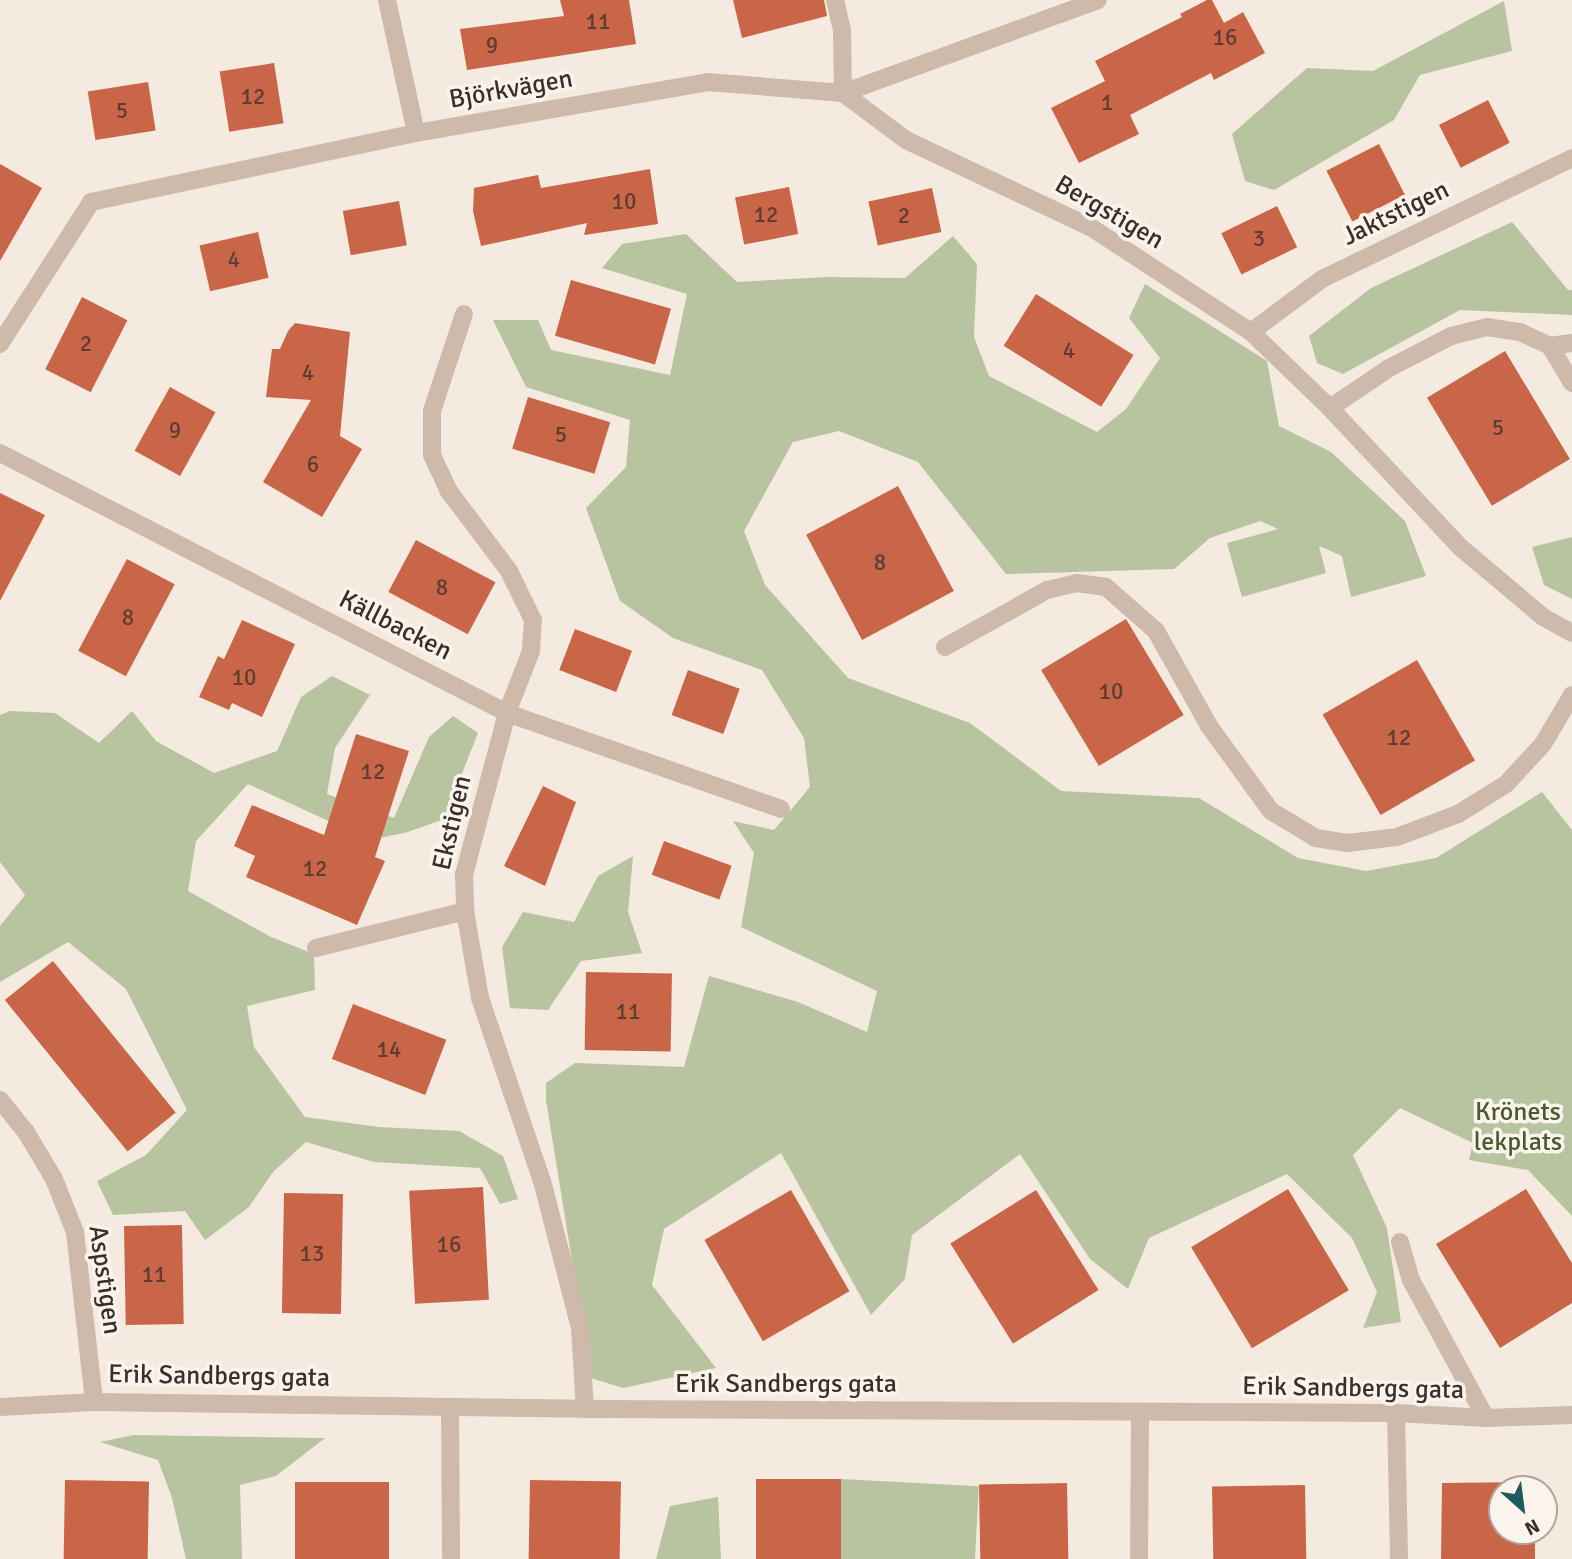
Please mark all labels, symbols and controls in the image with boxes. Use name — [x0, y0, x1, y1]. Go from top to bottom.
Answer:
house number: 11 — [586, 8, 610, 36]
house number: 16 — [1213, 24, 1237, 52]
house number: 9 — [486, 32, 498, 60]
street label: Björkvägen — [447, 64, 575, 116]
house number: 12 — [241, 83, 265, 111]
house number: 1 — [1101, 89, 1113, 117]
house number: 5 — [116, 97, 128, 125]
street label: Bergstigen — [1049, 169, 1169, 257]
street label: Jaktstigen — [1338, 175, 1454, 253]
house number: 10 — [612, 188, 636, 216]
house number: 12 — [754, 201, 778, 229]
house number: 2 — [898, 202, 910, 230]
house number: 3 — [1253, 225, 1265, 253]
house number: 4 — [228, 246, 240, 274]
house number: 2 — [80, 330, 92, 358]
house number: 4 — [1063, 337, 1075, 365]
house number: 4 — [302, 359, 314, 387]
house number: 5 — [1492, 414, 1504, 442]
house number: 9 — [169, 417, 181, 445]
house number: 5 — [555, 421, 567, 449]
house number: 6 — [307, 451, 319, 479]
house number: 8 — [874, 549, 886, 577]
house number: 8 — [436, 574, 448, 602]
street label: Källbacken — [333, 584, 457, 668]
house number: 8 — [122, 604, 134, 632]
house number: 10 — [232, 664, 256, 692]
house number: 10 — [1099, 678, 1123, 706]
house number: 12 — [1387, 724, 1411, 752]
house number: 12 — [361, 758, 385, 786]
street label: Ekstigen — [427, 773, 479, 873]
house number: 12 — [303, 855, 327, 883]
house number: 11 — [616, 998, 640, 1026]
house number: 14 — [377, 1036, 401, 1064]
park label: Krönets lekplats — [1474, 1097, 1562, 1158]
street label: Aspstigen — [81, 1224, 127, 1336]
house number: 16 — [437, 1231, 461, 1259]
house number: 13 — [300, 1240, 324, 1268]
house number: 11 — [142, 1261, 166, 1289]
street label: Erik Sandbergs gata — [108, 1359, 330, 1395]
street label: Erik Sandbergs gata — [675, 1369, 897, 1401]
street label: Erik Sandbergs gata — [1242, 1371, 1464, 1407]
north arrow — [1488, 1475, 1558, 1545]
text: N — [1520, 1513, 1543, 1540]

